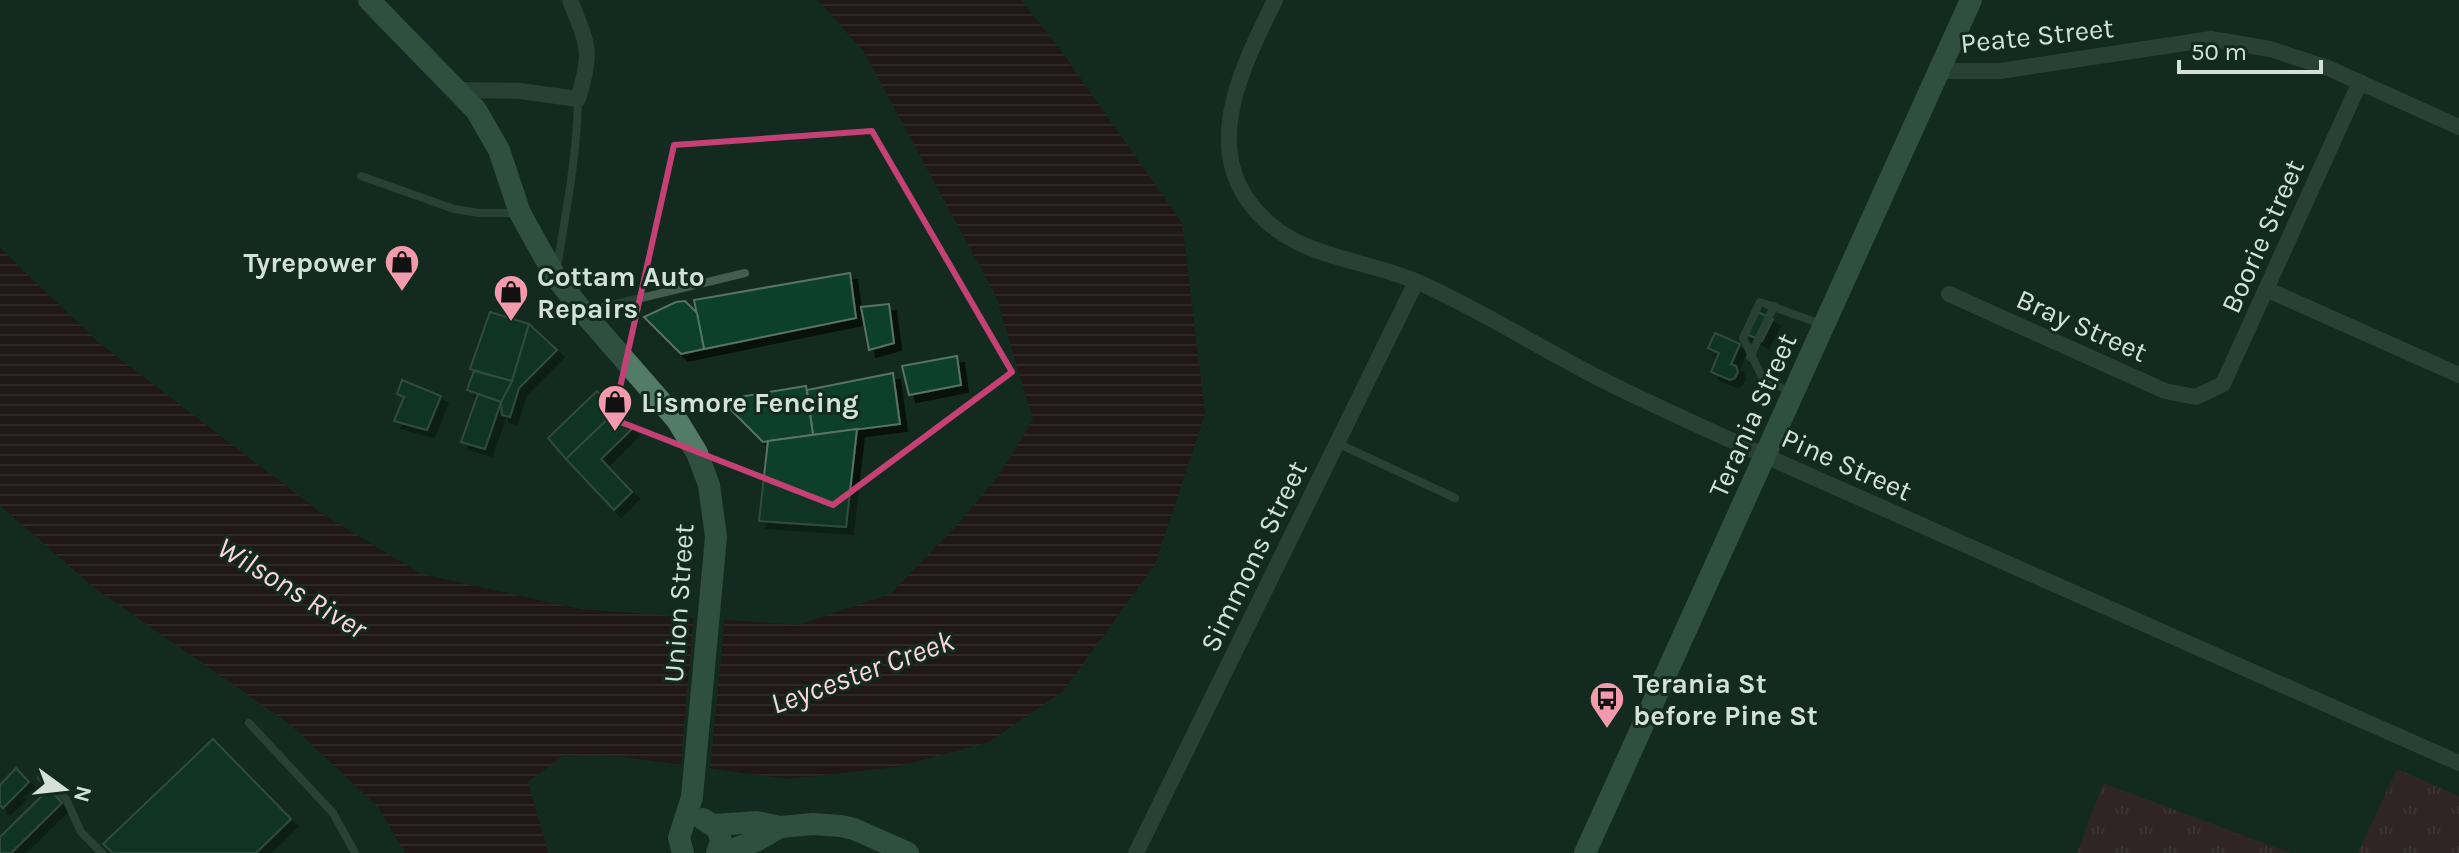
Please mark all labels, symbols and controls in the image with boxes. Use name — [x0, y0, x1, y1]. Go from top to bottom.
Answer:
street label: Peate Street — [1959, 11, 2115, 60]
scale bar — [2179, 24, 2321, 74]
text: 50 m — [2191, 38, 2247, 66]
street label: Boorie Street — [2214, 154, 2311, 318]
shop icon: Tyrepower — [383, 243, 421, 293]
place label: Tyrepower — [243, 246, 376, 279]
place label: Cottam Auto Repairs — [537, 260, 705, 325]
shop icon: Cottam Auto Repairs — [492, 273, 530, 323]
street label: Bray Street — [2011, 282, 2152, 369]
street label: Terania Street — [1702, 328, 1803, 502]
shop icon: Lismore Fencing — [596, 383, 634, 433]
place label: Lismore Fencing — [641, 386, 859, 419]
street label: Pine Street — [1777, 421, 1917, 508]
street label: Simmons Street — [1193, 455, 1314, 657]
street label: Union Street — [656, 522, 701, 684]
water label: Wilsons River — [211, 529, 375, 648]
water label: Leycester Creek — [766, 622, 959, 722]
place label: Terania St before Pine St — [1633, 667, 1818, 732]
bus stop icon: Terania St before Pine St — [1588, 680, 1626, 730]
north arrow — [24, 749, 104, 829]
text: N — [68, 783, 97, 805]

